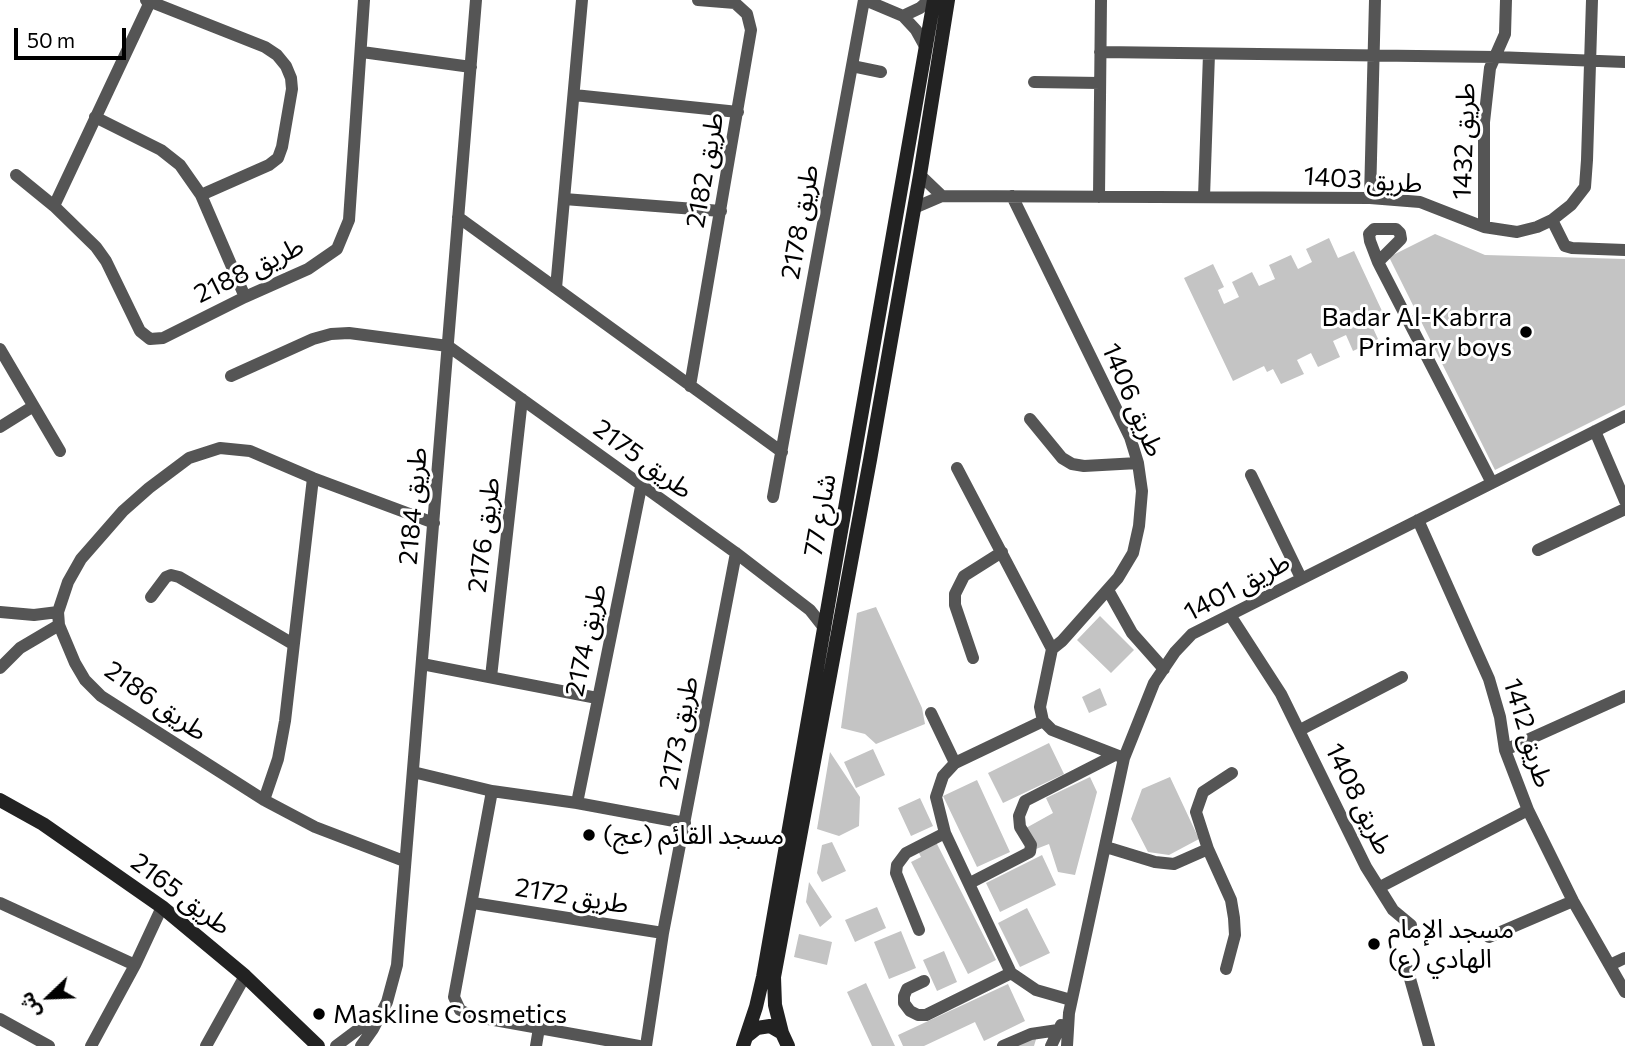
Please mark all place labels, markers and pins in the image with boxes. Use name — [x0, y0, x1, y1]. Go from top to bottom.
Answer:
place label: Badar Al-Kabrra Primary boys — [1322, 301, 1512, 362]
marker: Badar Al-Kabrra Primary boys — [1518, 324, 1534, 340]
place label: مسجد القائم (عج) — [603, 819, 784, 851]
marker: مسجد القائم (عج) — [581, 827, 597, 843]
place label: مسجد الإمام الهادي (ع) — [1388, 913, 1514, 974]
marker: مسجد الإمام الهادي (ع) — [1366, 936, 1382, 952]
place label: Maskline Cosmetics — [333, 998, 567, 1030]
marker: Maskline Cosmetics — [311, 1006, 327, 1022]

